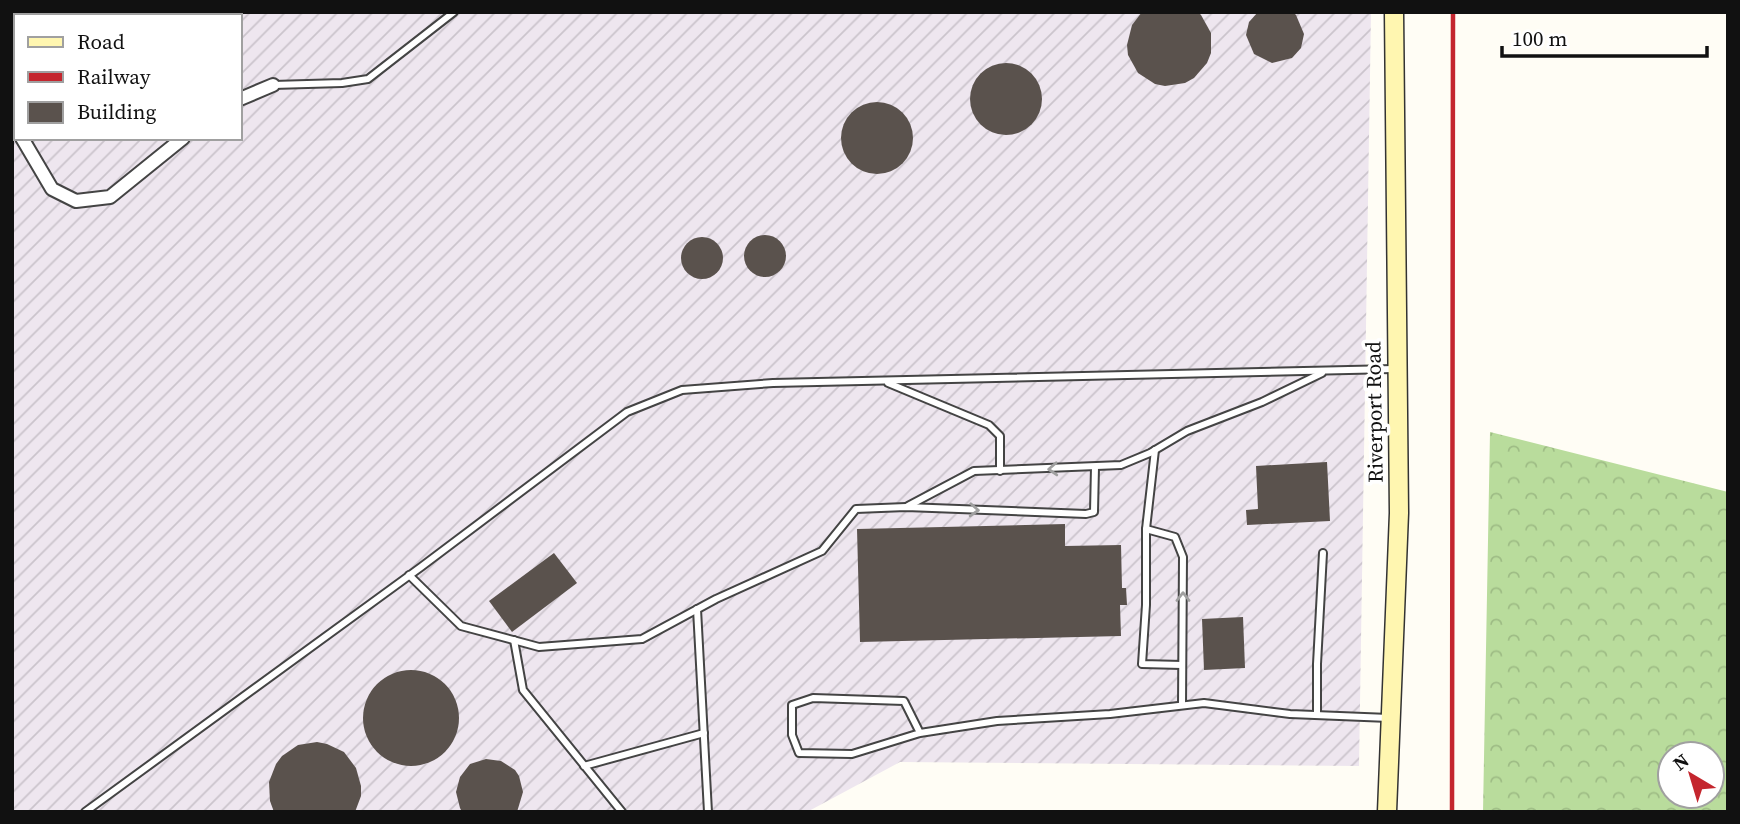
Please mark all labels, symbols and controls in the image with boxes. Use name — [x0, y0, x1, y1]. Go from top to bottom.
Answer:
legend — [14, 14, 242, 140]
scale bar — [1502, 14, 1707, 58]
text: 100 m — [1512, 24, 1567, 53]
text: Road — [77, 27, 125, 56]
text: Railway — [77, 62, 151, 91]
text: Building — [77, 97, 156, 126]
street label: Riverport Road — [1358, 341, 1390, 483]
one-way arrow — [1047, 461, 1058, 476]
one-way arrow — [969, 503, 980, 518]
one-way arrow — [1175, 591, 1191, 602]
north arrow — [1656, 740, 1726, 810]
text: N — [1667, 747, 1694, 776]

